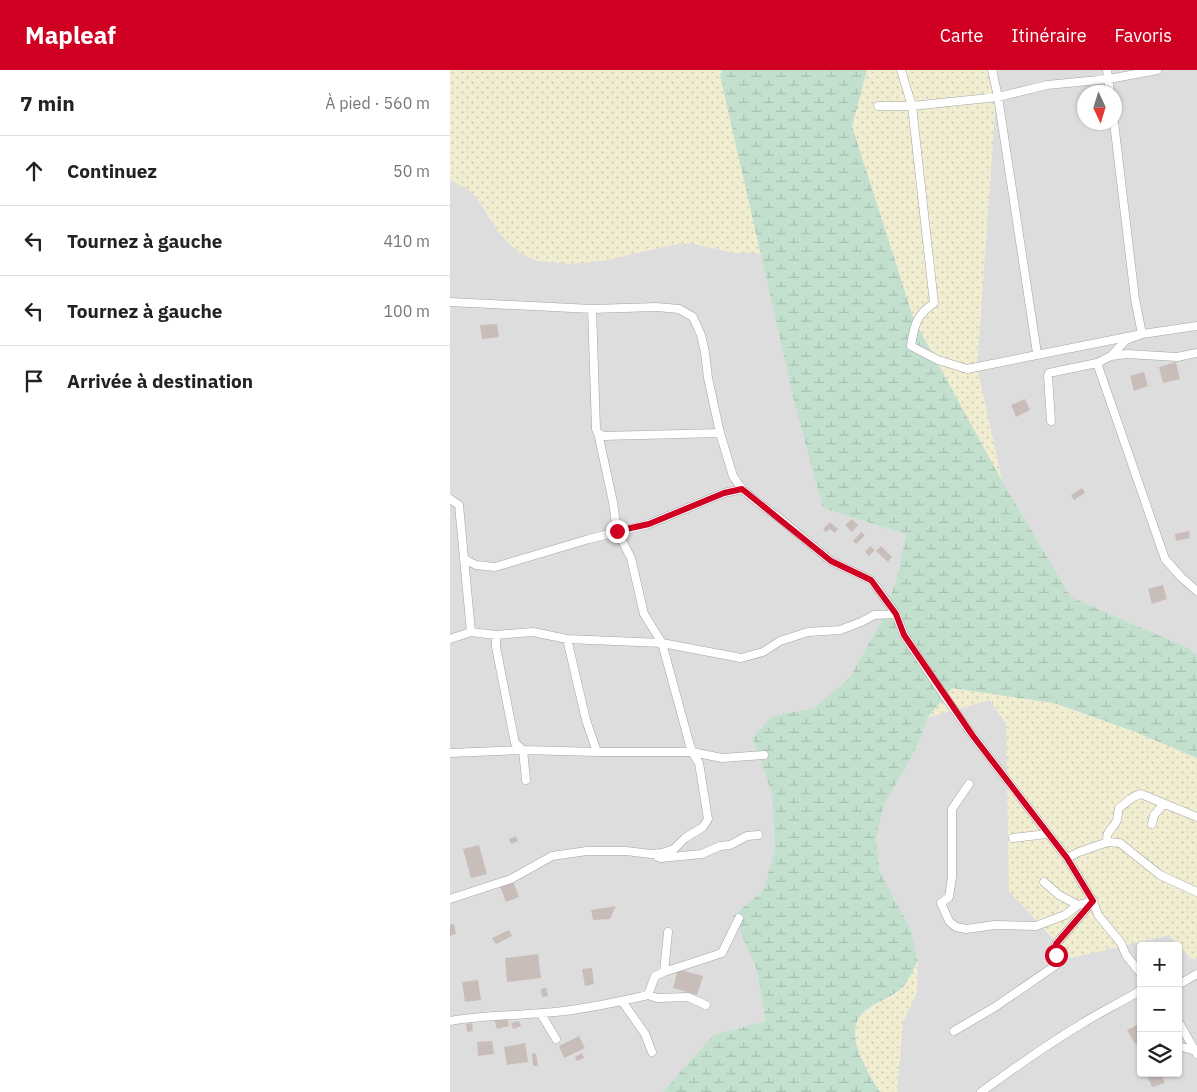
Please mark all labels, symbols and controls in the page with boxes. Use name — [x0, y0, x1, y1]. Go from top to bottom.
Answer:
text: Mapleaf — [25, 19, 116, 51]
text: Carte — [940, 24, 983, 47]
text: Itinéraire — [1011, 24, 1087, 47]
text: Favoris — [1115, 24, 1172, 47]
north arrow — [1077, 85, 1122, 130]
text: 7 min — [20, 89, 75, 117]
text: À pied · 560 m — [325, 93, 430, 113]
icon: ahead — [20, 157, 48, 185]
text: Continuez — [67, 159, 157, 183]
text: 50 m — [393, 161, 430, 181]
icon: left — [20, 227, 48, 255]
text: Tournez à gauche — [67, 229, 223, 253]
text: 410 m — [383, 231, 430, 251]
icon: left — [20, 297, 48, 325]
text: Tournez à gauche — [67, 299, 223, 323]
text: 100 m — [383, 301, 430, 321]
icon: arrive — [20, 367, 48, 395]
text: Arrivée à destination — [67, 369, 253, 393]
route end — [606, 520, 629, 543]
map controls — [1137, 942, 1182, 1077]
button: + — [1137, 942, 1182, 987]
route start — [1045, 944, 1068, 967]
button: − — [1137, 987, 1182, 1032]
button: layers — [1137, 1032, 1182, 1077]

